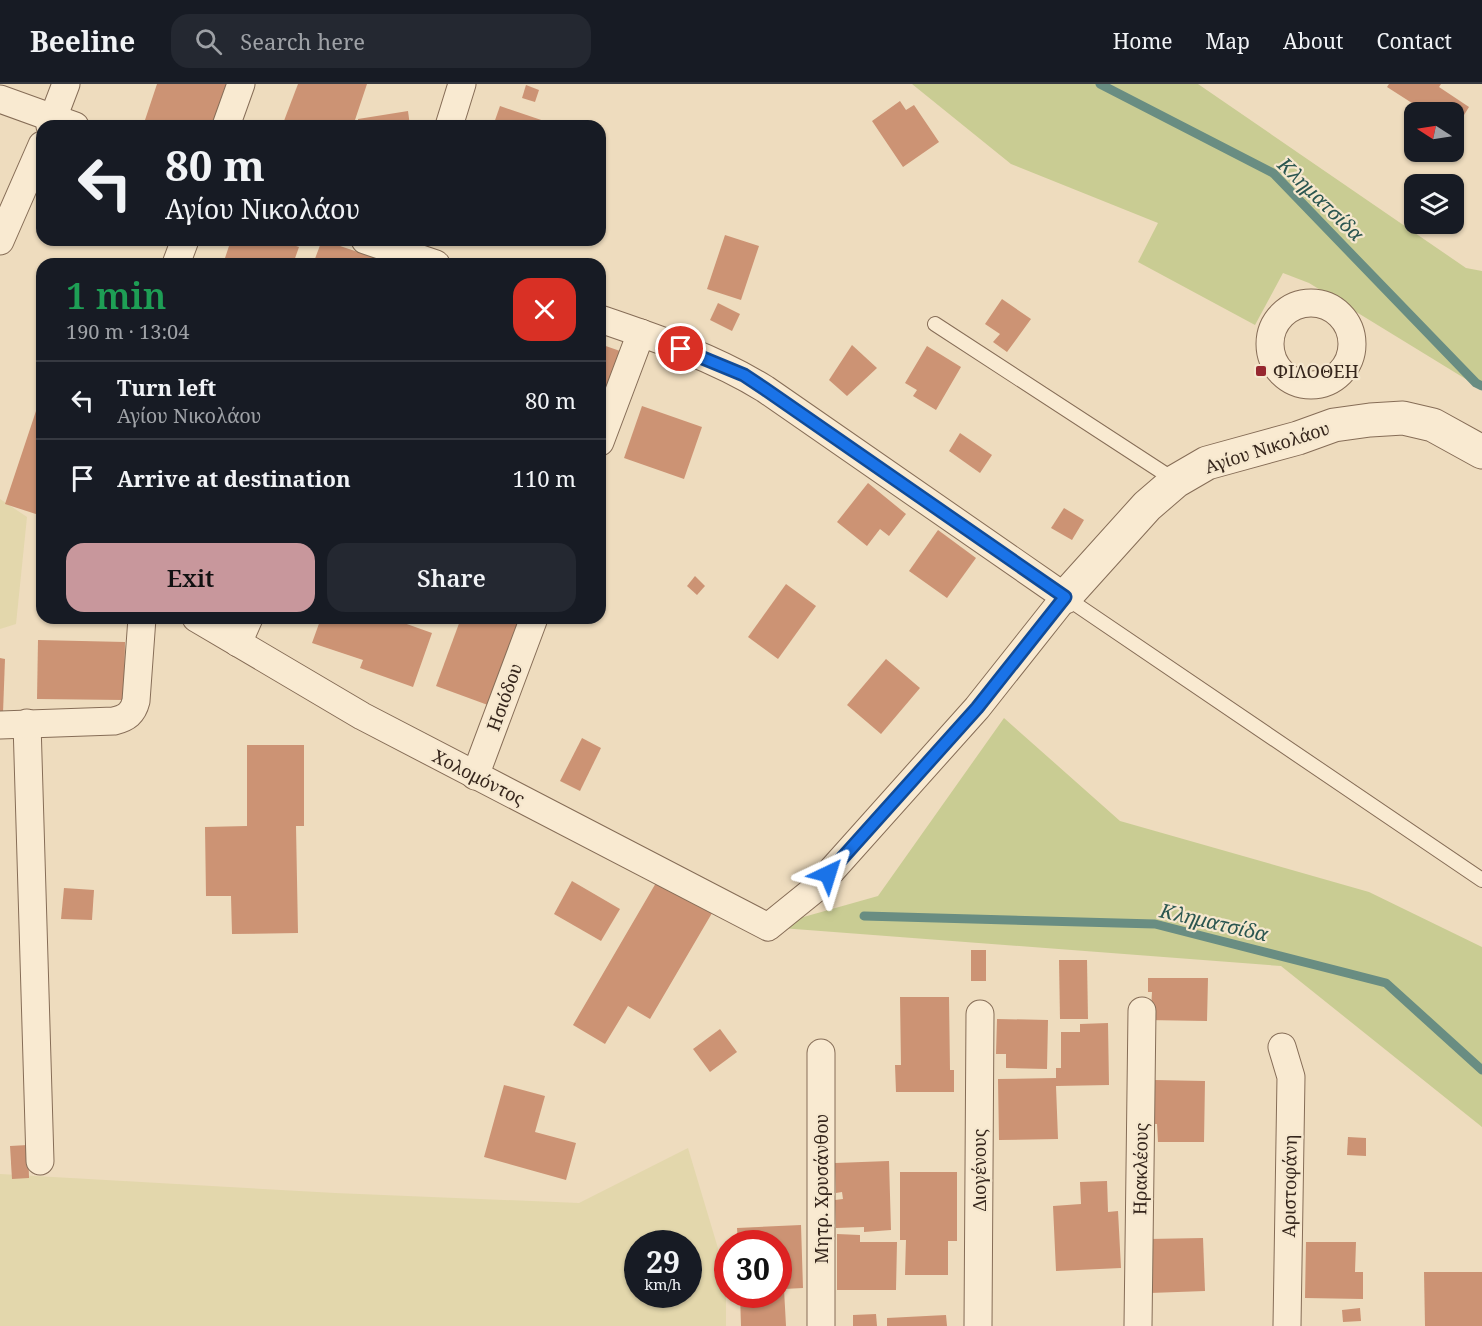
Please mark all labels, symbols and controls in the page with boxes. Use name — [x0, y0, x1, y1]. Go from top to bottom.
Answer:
search box — [171, 14, 591, 68]
text: Beeline — [30, 22, 135, 60]
icon: search — [192, 25, 225, 58]
text: Search here — [240, 26, 365, 56]
text: Home — [1113, 27, 1173, 55]
text: Map — [1206, 27, 1250, 55]
text: About — [1283, 27, 1344, 55]
text: Contact — [1377, 27, 1452, 55]
north arrow — [1404, 102, 1464, 162]
map controls — [1404, 102, 1464, 234]
text: 80 m — [165, 136, 265, 193]
icon: left — [66, 144, 144, 222]
water label: Κληματσίδα — [1271, 150, 1371, 248]
button: layers — [1404, 174, 1464, 234]
text: Αγίου Νικολάου — [165, 190, 360, 227]
text: 1 min — [66, 271, 167, 320]
button: close — [513, 278, 576, 341]
text: 190 m · 13:04 — [66, 318, 189, 345]
pin — [655, 323, 706, 374]
icon: arrive — [664, 332, 697, 365]
place label: ΦΙΛΟΘΕΗ — [1273, 359, 1359, 383]
marker: ΦΙΛΟΘΕΗ — [1254, 364, 1268, 378]
text: Turn left — [117, 372, 216, 402]
icon: left — [66, 384, 99, 417]
text: 80 m — [525, 385, 576, 415]
text: Αγίου Νικολάου — [117, 402, 261, 429]
street label: Αγίου Νικολάου — [1201, 416, 1333, 478]
icon: arrive — [66, 462, 99, 495]
text: Arrive at destination — [117, 463, 351, 493]
text: 110 m — [513, 463, 576, 493]
button: Exit — [66, 543, 315, 612]
button: Share — [327, 543, 576, 612]
street label: Ησιόδου — [481, 660, 527, 734]
street label: Χολομόντος — [429, 743, 530, 811]
position arrow — [796, 842, 860, 906]
water label: Κληματσίδα — [1156, 896, 1272, 948]
street label: Μητρ. Χρυσάνθου — [809, 1114, 833, 1264]
street label: Ηρακλέους — [1127, 1122, 1153, 1215]
street label: Διογένους — [967, 1128, 991, 1211]
street label: Αριστοφάνη — [1276, 1134, 1302, 1238]
speed limit sign: 30 — [714, 1230, 792, 1308]
text: 29 — [646, 1241, 680, 1282]
text: km/h — [645, 1274, 681, 1294]

